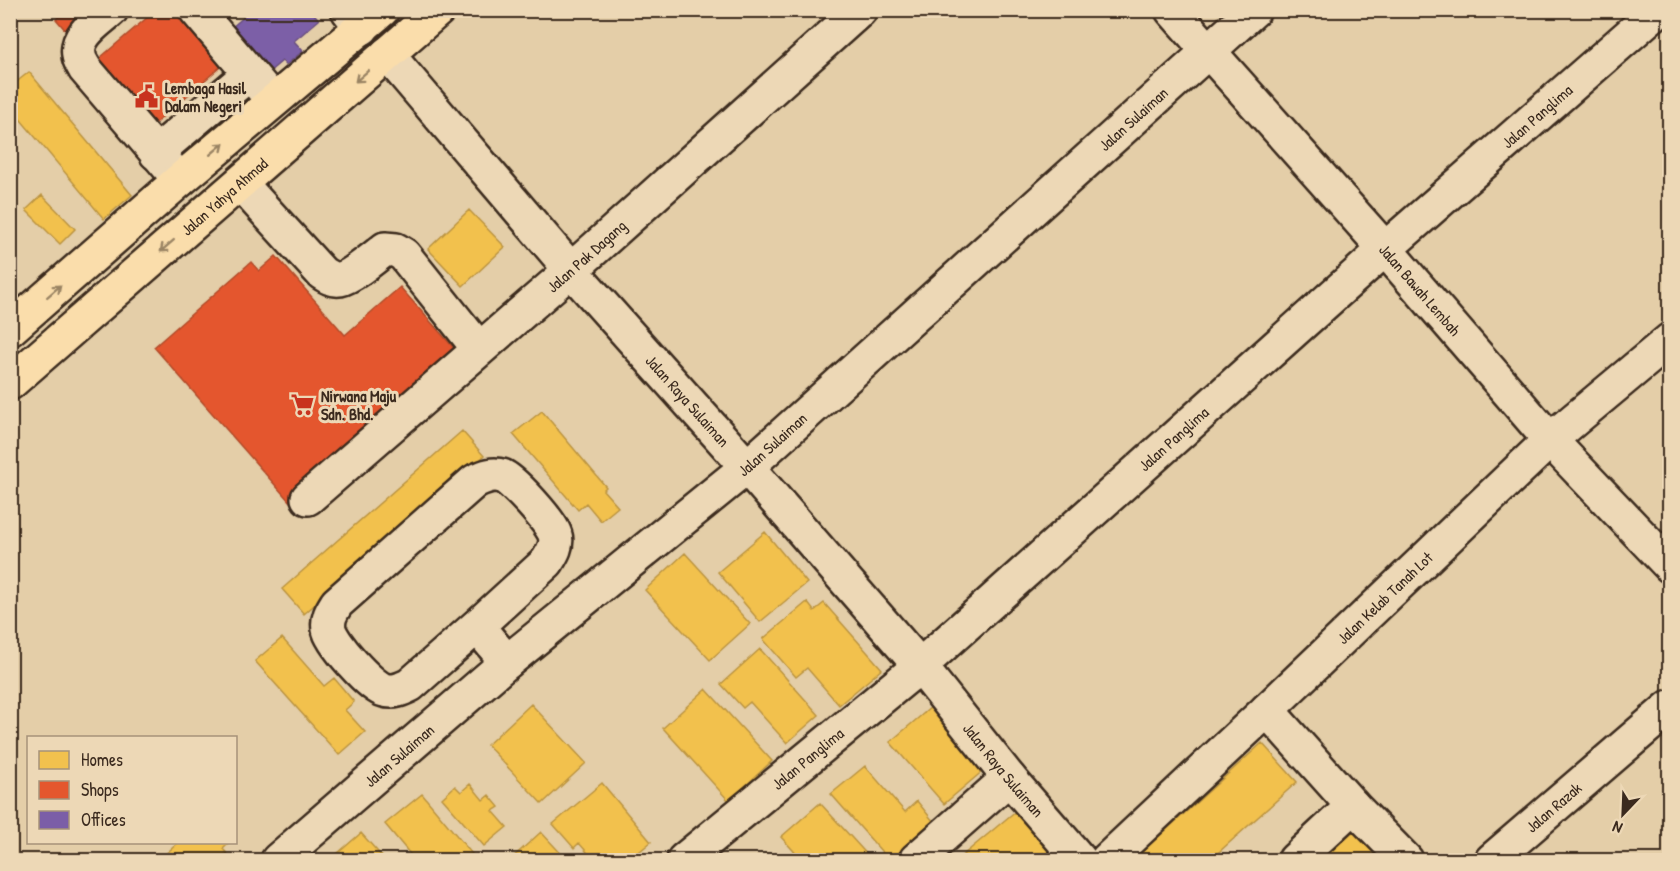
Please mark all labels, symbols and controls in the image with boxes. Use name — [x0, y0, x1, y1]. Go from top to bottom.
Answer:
one-way arrow — [355, 69, 370, 83]
place label: Lembaga Hasil Dalam Negeri — [165, 77, 247, 118]
street label: Jalan Panglima — [1497, 79, 1577, 153]
street label: Jalan Sulaiman — [1094, 82, 1173, 156]
public building icon: Lembaga Hasil Dalam Negeri — [134, 84, 160, 110]
one-way arrow — [209, 142, 225, 155]
street label: Jalan Yahya Ahmad — [176, 152, 272, 240]
street label: Jalan Pak Dagang — [542, 215, 631, 297]
one-way arrow — [160, 239, 175, 253]
street label: Jalan Bawah Lembah — [1374, 239, 1466, 341]
one-way arrow — [46, 284, 62, 298]
street label: Jalan Raya Sulaiman — [641, 350, 735, 451]
place label: Nirwana Maju Sdn. Bhd. — [321, 385, 397, 425]
supermarket icon: Nirwana Maju Sdn. Bhd. — [290, 392, 316, 418]
street label: Jalan Panglima — [1134, 401, 1213, 476]
street label: Jalan Sulaiman — [733, 407, 812, 481]
street label: Jalan Kelab Tanah Lot — [1332, 546, 1438, 649]
street label: Jalan Raya Sulaiman — [958, 718, 1049, 822]
street label: Jalan Sulaiman — [359, 719, 439, 792]
street label: Jalan Panglima — [767, 722, 848, 795]
legend — [27, 736, 237, 844]
text: Homes — [81, 747, 123, 772]
text: Shops — [81, 777, 119, 802]
street label: Jalan Razak — [1521, 777, 1586, 837]
north arrow — [1593, 784, 1653, 844]
text: Offices — [81, 807, 126, 832]
text: N — [1608, 816, 1625, 840]

